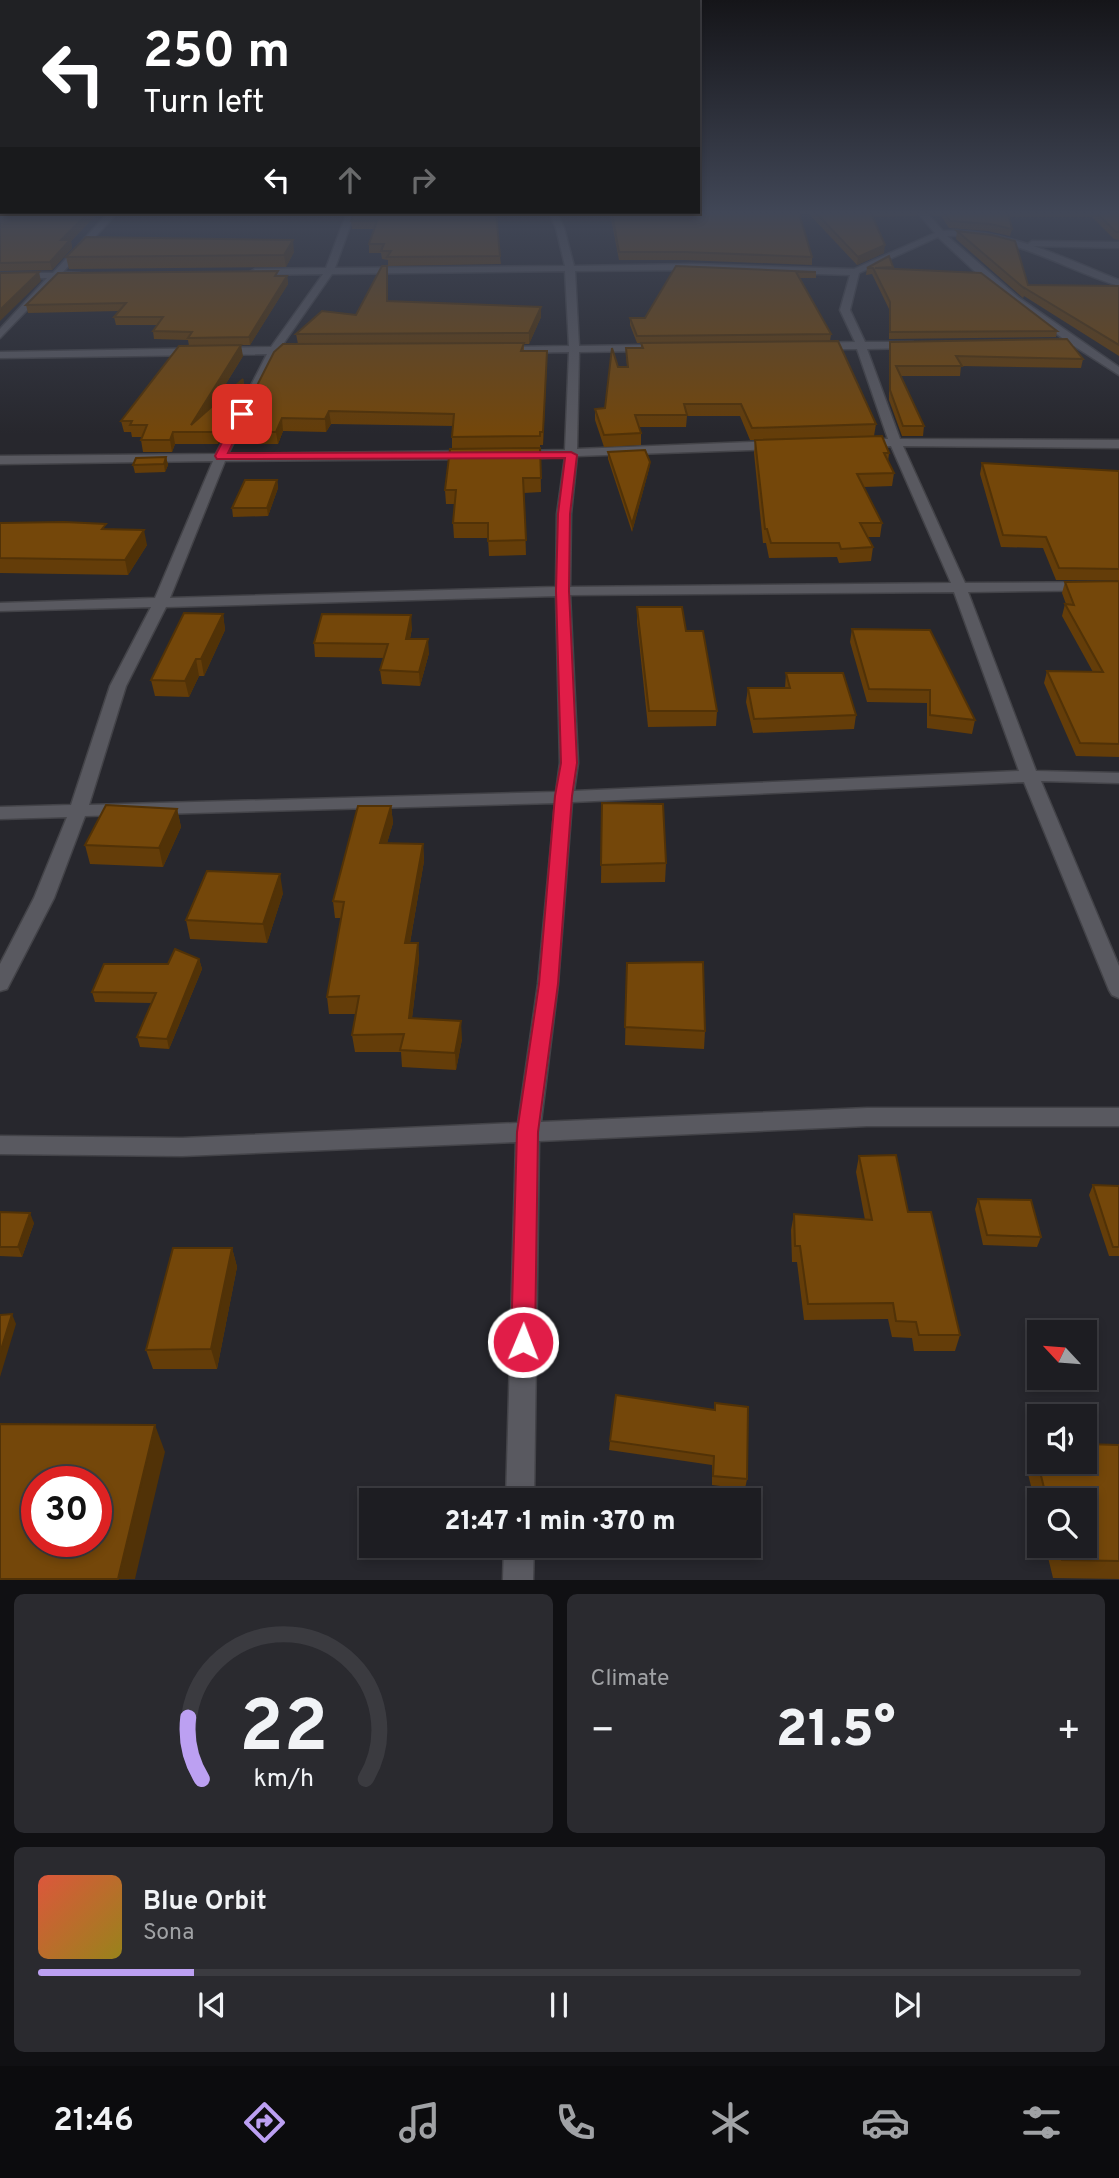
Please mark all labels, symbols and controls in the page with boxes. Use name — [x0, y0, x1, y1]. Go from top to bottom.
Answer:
text: 250 m — [143, 23, 290, 85]
icon: left — [28, 28, 119, 119]
text: Turn left — [143, 84, 264, 124]
icon: left — [258, 161, 296, 199]
icon: ahead — [331, 161, 369, 199]
icon: right — [404, 161, 442, 199]
pin — [212, 384, 272, 444]
icon: arrive — [223, 395, 261, 433]
position arrow — [486, 1305, 560, 1379]
north arrow — [1027, 1320, 1097, 1390]
map controls — [1027, 1320, 1097, 1558]
button: sound — [1027, 1404, 1097, 1474]
speed limit sign: 30 — [21, 1466, 112, 1557]
button: search — [1027, 1488, 1097, 1558]
text: 21:47 · 1 min · 370 m — [445, 1506, 675, 1539]
text: Climate — [591, 1665, 669, 1694]
text: 22 — [239, 1686, 328, 1778]
text: 21.5° — [776, 1699, 896, 1765]
text: − — [591, 1708, 615, 1757]
text: + — [1056, 1708, 1081, 1757]
text: km/h — [253, 1764, 314, 1796]
text: Blue Orbit — [143, 1886, 267, 1919]
text: Sona — [143, 1919, 194, 1948]
icon: previous — [193, 1986, 231, 2024]
icon: pause — [540, 1986, 578, 2024]
icon: next — [888, 1986, 926, 2024]
icon: directions — [240, 2098, 289, 2147]
icon: music — [395, 2098, 444, 2147]
icon: phone — [551, 2098, 600, 2147]
icon: climate — [706, 2098, 755, 2147]
icon: car — [861, 2098, 910, 2147]
icon: filters — [1017, 2098, 1066, 2147]
text: 21:46 — [53, 2102, 134, 2142]

